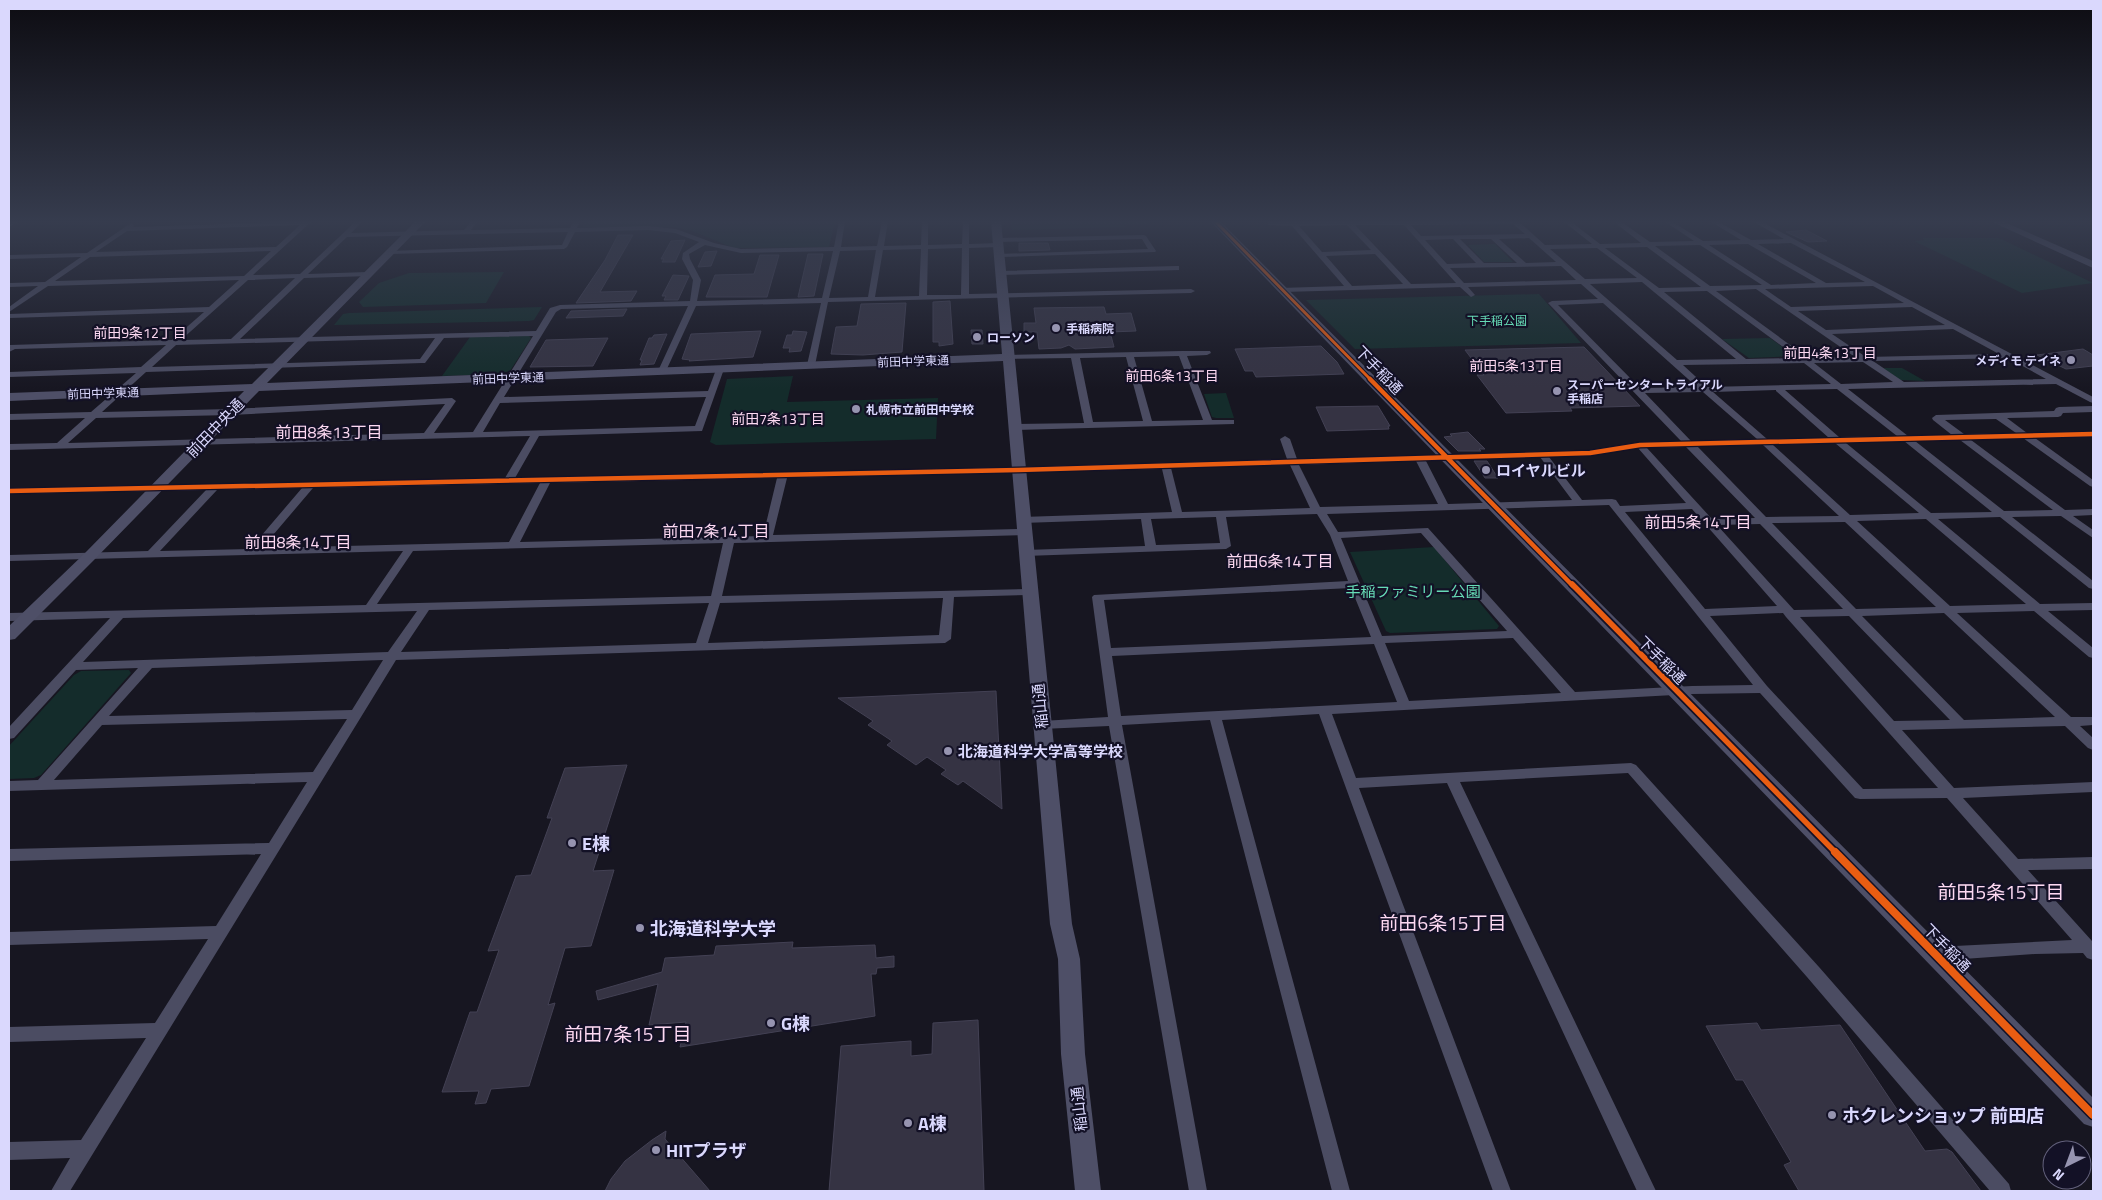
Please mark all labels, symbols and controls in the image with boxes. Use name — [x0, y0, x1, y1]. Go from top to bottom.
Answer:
park label: 下手稲公園 — [1467, 311, 1527, 330]
place label: 手稲病院 — [1066, 319, 1114, 338]
district label: 前田9条12丁目 — [93, 322, 187, 343]
marker: 手稲病院 — [1050, 322, 1062, 334]
place label: ローソン — [987, 328, 1035, 347]
marker: ローソン — [971, 331, 983, 343]
street label: 下手稲通 — [1350, 340, 1408, 400]
district label: 前田4条13丁目 — [1783, 342, 1877, 363]
street label: 前田中学東通 — [877, 350, 949, 372]
place label: メディモ テイネ — [1975, 351, 2061, 370]
marker: メディモ テイネ — [2065, 354, 2077, 366]
district label: 前田5条13丁目 — [1469, 355, 1563, 376]
district label: 前田6条13丁目 — [1125, 365, 1219, 386]
street label: 前田中学東通 — [472, 367, 544, 389]
place label: スーパーセンタートライアル 手稲店 — [1567, 375, 1723, 408]
street label: 前田中学東通 — [67, 382, 139, 404]
marker: スーパーセンタートライアル 手稲店 — [1551, 385, 1563, 397]
street label: 前田中央通 — [181, 393, 249, 463]
place label: 札幌市立前田中学校 — [866, 400, 974, 419]
marker: 札幌市立前田中学校 — [850, 403, 862, 415]
district label: 前田7条13丁目 — [731, 408, 825, 429]
district label: 前田8条13丁目 — [276, 420, 382, 444]
place label: ロイヤルビル — [1496, 459, 1586, 482]
marker: ロイヤルビル — [1480, 464, 1492, 476]
district label: 前田5条14丁目 — [1645, 510, 1751, 534]
district label: 前田7条14丁目 — [663, 519, 769, 543]
district label: 前田8条14丁目 — [245, 530, 351, 554]
district label: 前田6条14丁目 — [1227, 549, 1333, 573]
park label: 手稲ファミリー公園 — [1345, 580, 1481, 603]
street label: 下手稲通 — [1633, 631, 1691, 689]
street label: 稲山通 — [1027, 683, 1053, 729]
place label: 北海道科学大学高等学校 — [958, 740, 1123, 763]
marker: 北海道科学大学高等学校 — [942, 745, 954, 757]
place label: E棟 — [582, 830, 610, 857]
marker: E棟 — [566, 837, 578, 849]
district label: 前田5条15丁目 — [1938, 877, 2064, 906]
district label: 前田6条15丁目 — [1380, 908, 1506, 937]
place label: 北海道科学大学 — [650, 915, 776, 942]
street label: 下手稲通 — [1918, 918, 1976, 978]
marker: 北海道科学大学 — [634, 922, 646, 934]
place label: G棟 — [781, 1010, 810, 1037]
marker: G棟 — [765, 1017, 777, 1029]
district label: 前田7条15丁目 — [565, 1019, 691, 1048]
street label: 稲山通 — [1065, 1085, 1093, 1133]
place label: ホクレンショップ 前田店 — [1842, 1102, 2044, 1129]
marker: ホクレンショップ 前田店 — [1826, 1109, 1838, 1121]
place label: A棟 — [918, 1110, 947, 1137]
marker: A棟 — [902, 1117, 914, 1129]
place label: HITプラザ — [666, 1137, 747, 1164]
north arrow — [2042, 1140, 2092, 1190]
marker: HITプラザ — [650, 1144, 662, 1156]
text: N — [2047, 1164, 2069, 1186]

